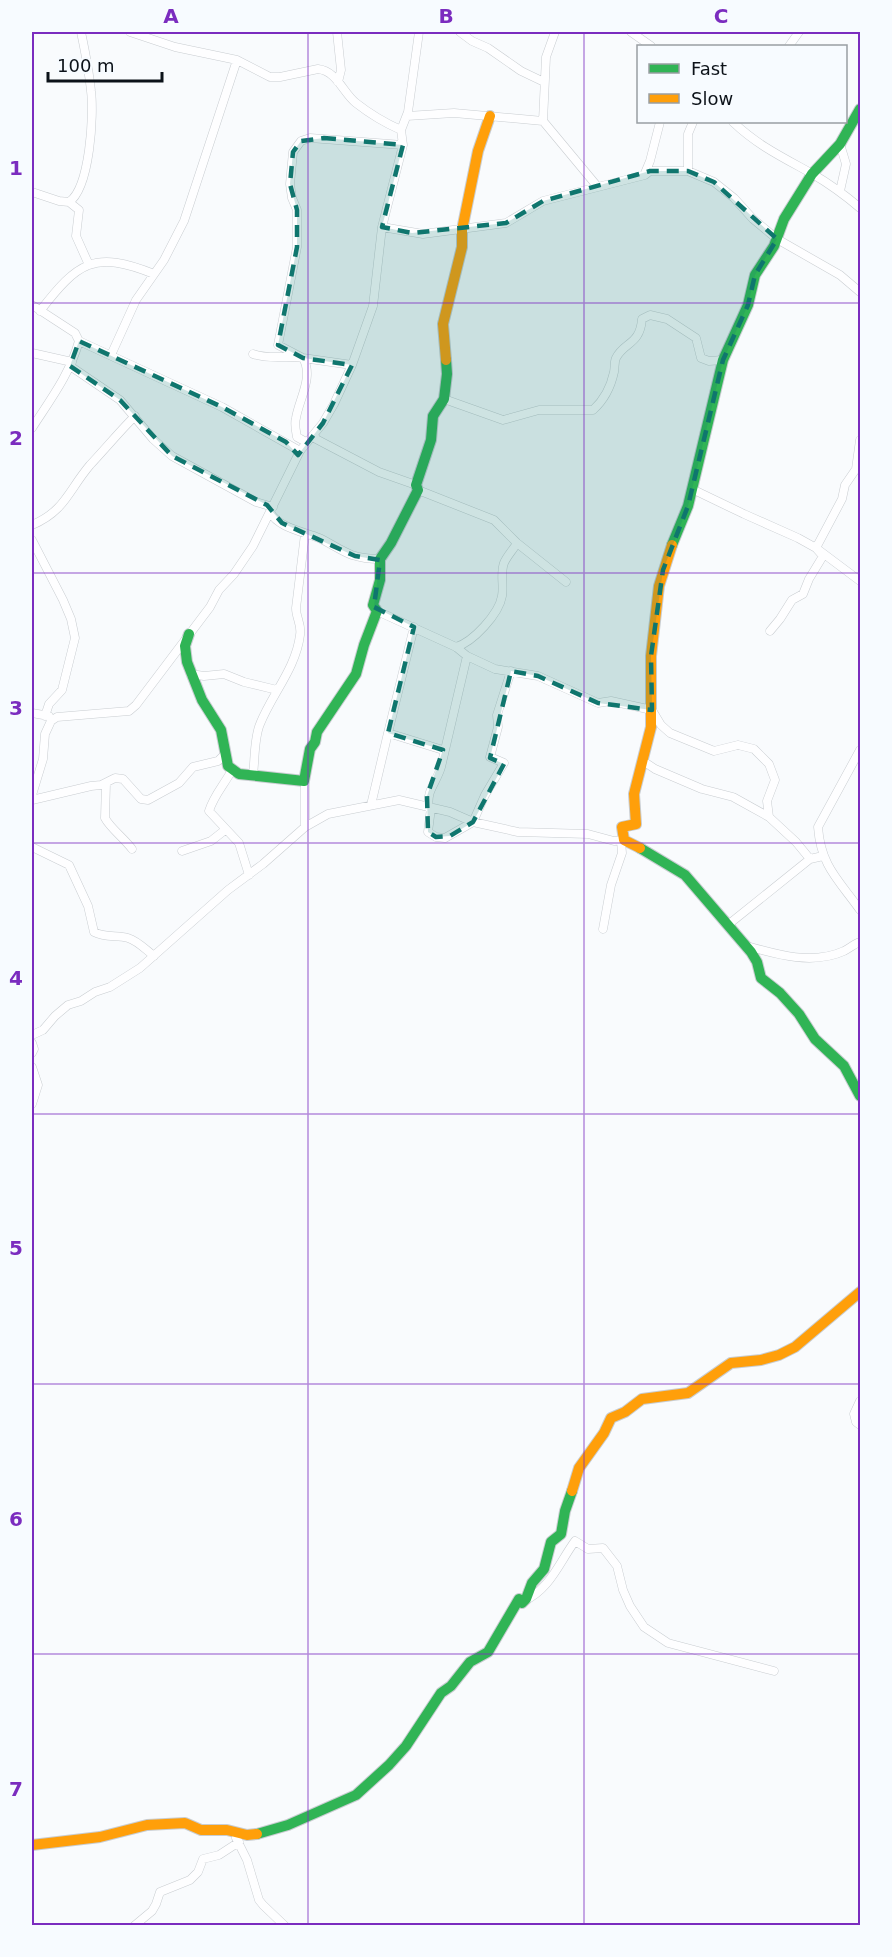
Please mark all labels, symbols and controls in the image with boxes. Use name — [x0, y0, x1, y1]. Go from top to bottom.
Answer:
text: A — [163, 4, 179, 28]
text: B — [438, 4, 454, 28]
text: C — [714, 4, 728, 28]
scale bar — [48, 45, 162, 83]
legend — [637, 45, 847, 123]
text: 100 m — [57, 55, 115, 76]
text: Fast — [691, 58, 727, 79]
text: Slow — [691, 88, 733, 109]
text: 1 — [9, 156, 23, 180]
text: 2 — [9, 426, 23, 450]
text: 3 — [9, 696, 23, 720]
text: 4 — [9, 966, 23, 990]
text: 5 — [9, 1236, 23, 1260]
text: 6 — [9, 1507, 23, 1531]
text: 7 — [9, 1777, 23, 1801]

